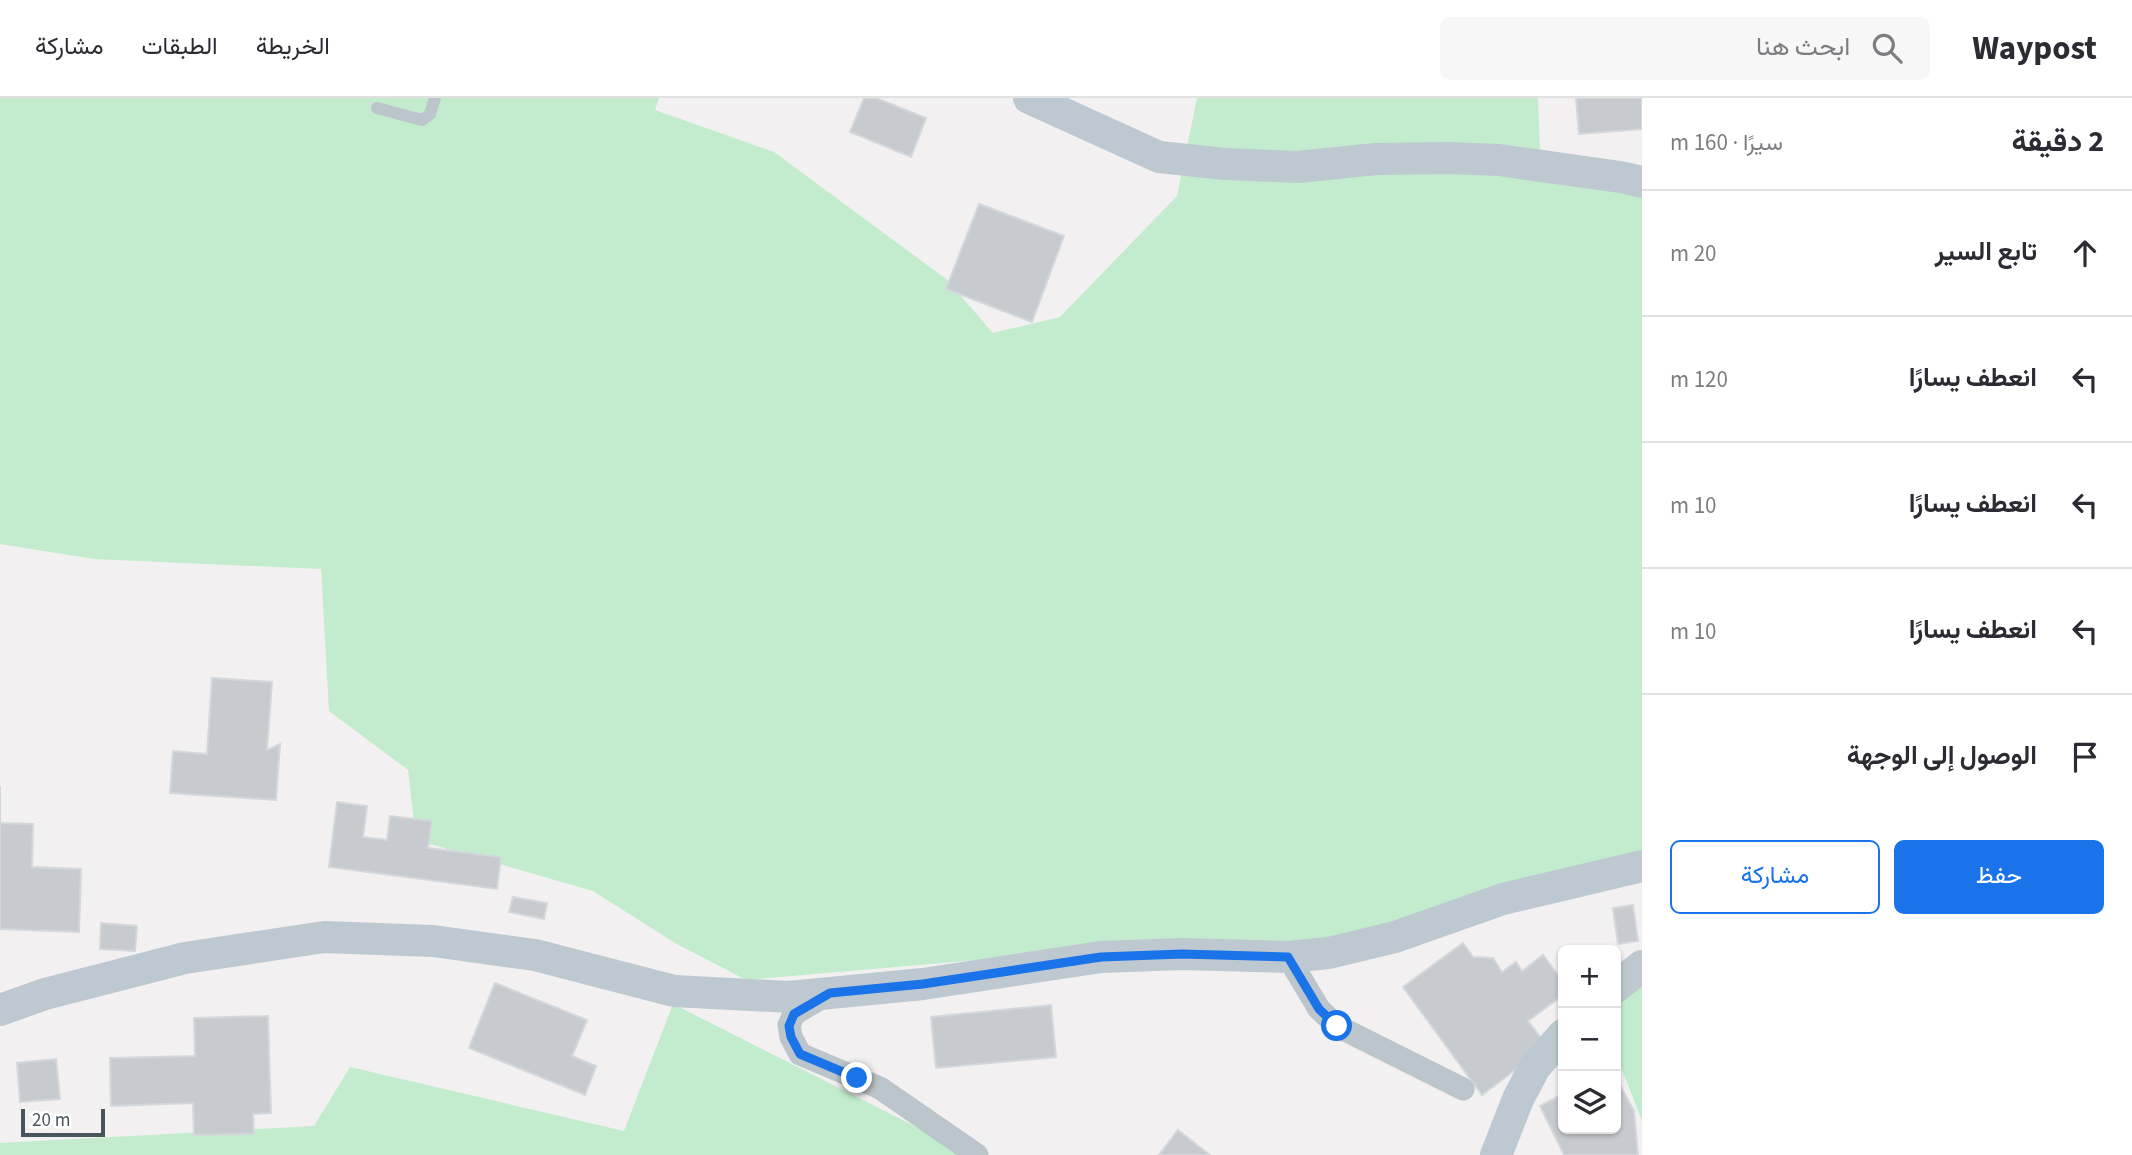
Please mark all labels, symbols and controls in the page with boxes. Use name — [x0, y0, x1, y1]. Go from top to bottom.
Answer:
search box — [1440, 17, 1930, 80]
text: Waypost — [1972, 25, 2097, 72]
text: ابحث هنا — [1756, 28, 1850, 65]
text: مشاركة — [35, 29, 103, 64]
text: الطبقات — [141, 29, 218, 64]
text: الخريطة — [256, 29, 330, 64]
icon: search — [1868, 29, 1906, 67]
text: 2 دقيقة — [2011, 120, 2104, 163]
text: سيرًا · 160 m — [1670, 126, 1783, 159]
text: تابع السير — [1935, 233, 2037, 270]
icon: ahead — [2066, 234, 2104, 272]
text: 20 m — [1670, 237, 1717, 270]
text: انعطف يسارًا — [1909, 359, 2037, 396]
icon: left — [2066, 360, 2104, 398]
text: 120 m — [1670, 363, 1728, 396]
text: انعطف يسارًا — [1909, 485, 2037, 522]
icon: left — [2066, 486, 2104, 524]
text: 10 m — [1670, 489, 1717, 522]
text: انعطف يسارًا — [1909, 611, 2037, 648]
icon: left — [2066, 612, 2104, 650]
text: 10 m — [1670, 615, 1717, 648]
text: الوصول إلى الوجهة — [1847, 737, 2037, 774]
icon: arrive — [2066, 738, 2104, 776]
button: مشاركة — [1670, 840, 1880, 914]
button: حفظ — [1894, 840, 2104, 914]
map controls — [1558, 945, 1621, 1134]
button: + — [1558, 945, 1621, 1008]
button: − — [1558, 1008, 1621, 1071]
route start — [1321, 1010, 1352, 1041]
route end — [841, 1062, 872, 1093]
button: layers — [1558, 1071, 1621, 1134]
scale bar — [21, 1106, 105, 1138]
text: 20 m — [32, 1107, 70, 1134]

